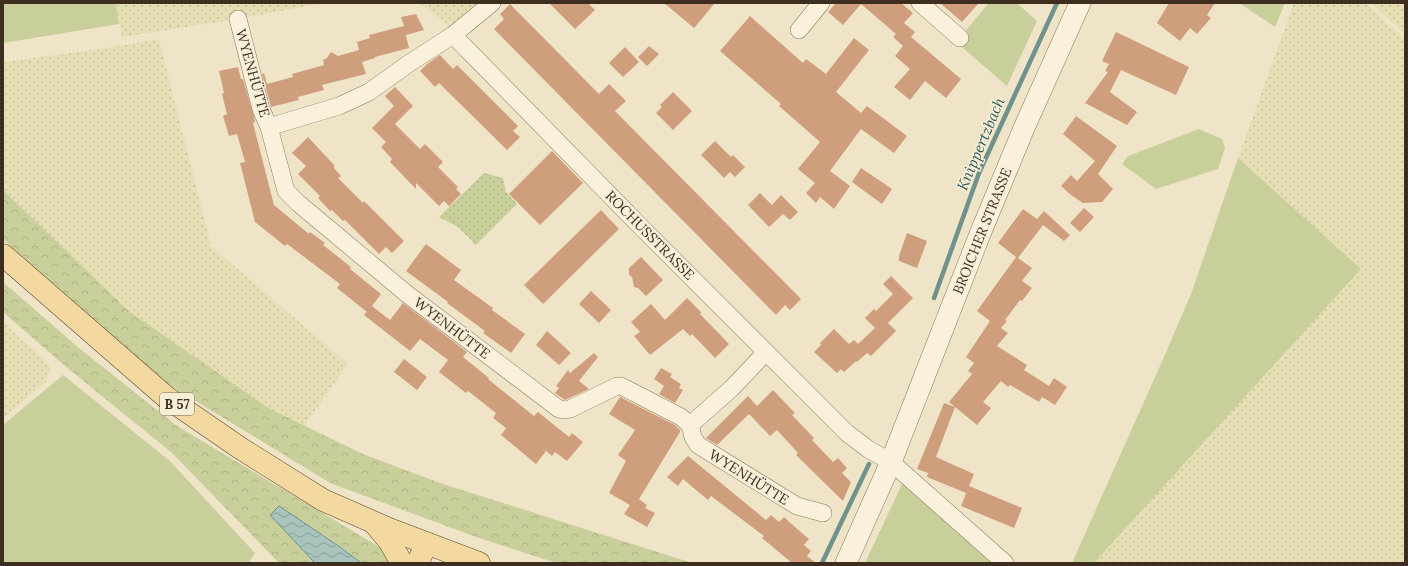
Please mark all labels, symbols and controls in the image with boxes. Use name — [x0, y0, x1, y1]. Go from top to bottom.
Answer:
street label: WYENHÜTTE — [232, 27, 274, 120]
water label: Knippertzbach — [952, 94, 1009, 193]
street label: BROICHER STRASSE — [948, 165, 1016, 297]
street label: ROCHUSSTRASSE — [602, 187, 699, 284]
street label: WYENHÜTTE — [410, 293, 494, 363]
road number: B 57 — [160, 393, 194, 415]
street label: WYENHÜTTE — [706, 445, 793, 509]

